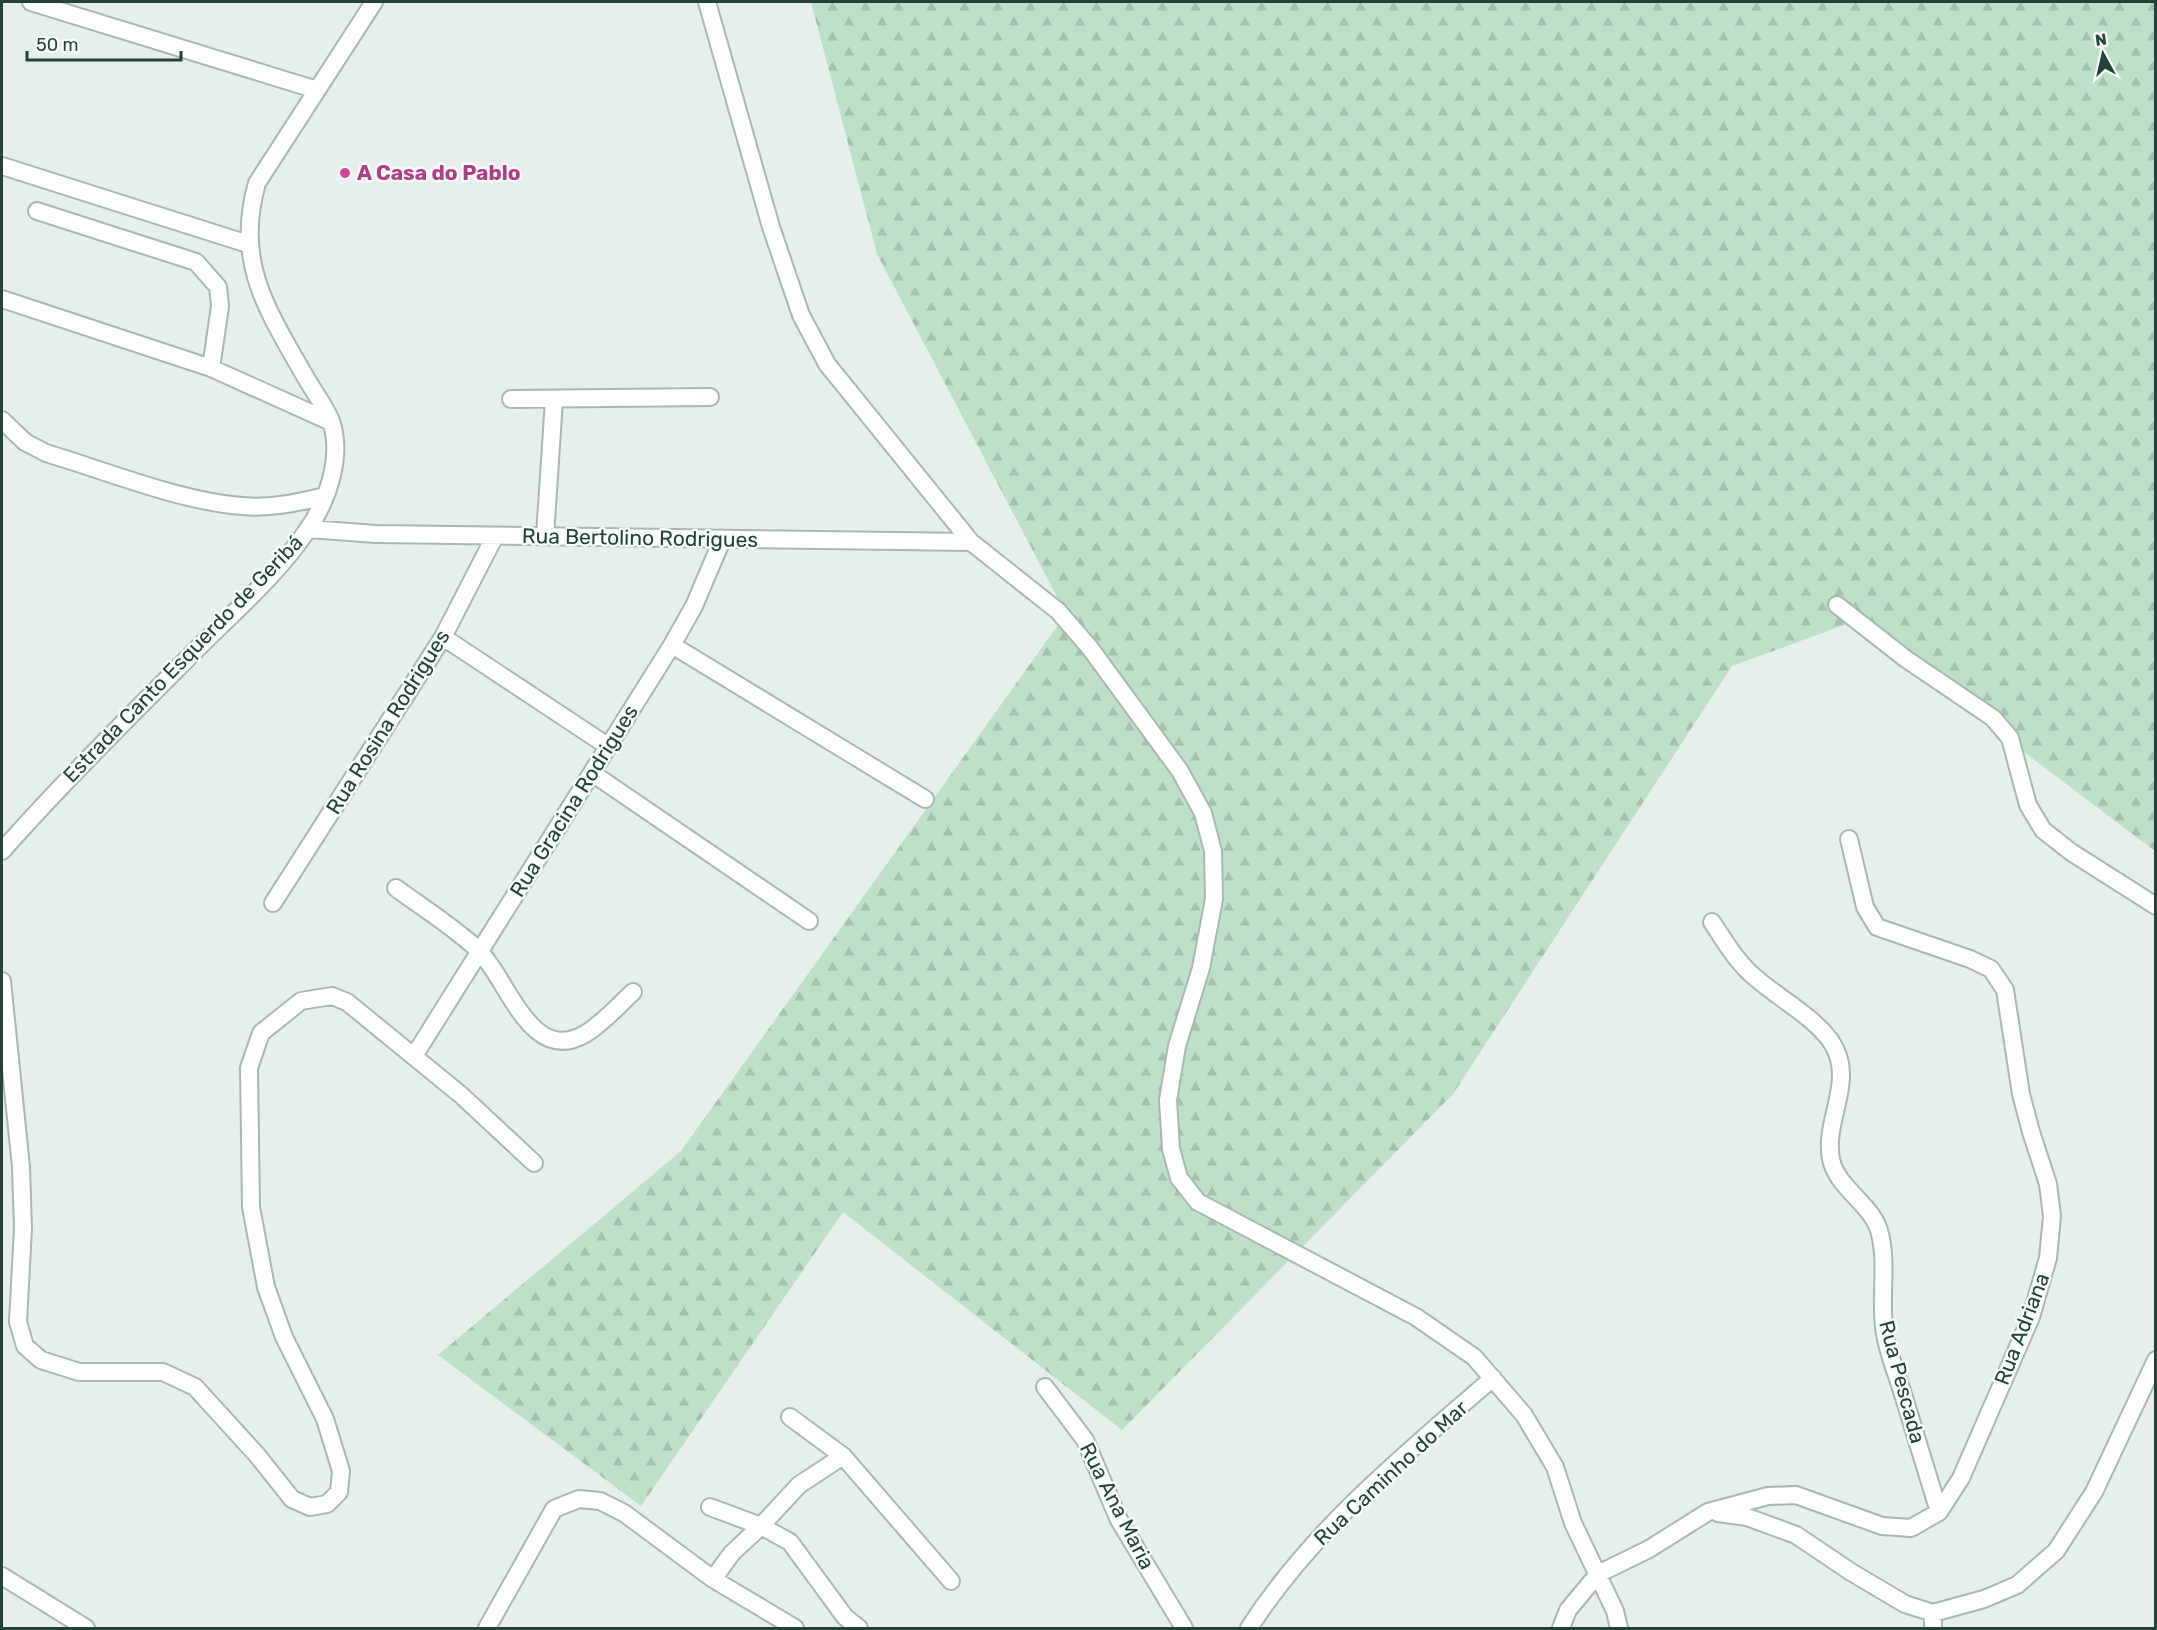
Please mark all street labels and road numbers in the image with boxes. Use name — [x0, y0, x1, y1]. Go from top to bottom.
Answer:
street label: Rua Bertolino Rodrigues — [522, 523, 758, 552]
street label: Estrada Canto Esquerdo de Geribá — [58, 530, 308, 788]
street label: Rua Rosina Rodrigues — [321, 625, 455, 819]
street label: Rua Gracina Rodrigues — [504, 700, 643, 901]
street label: Rua Adriana — [1989, 1269, 2054, 1388]
street label: Rua Pescada — [1874, 1318, 1931, 1446]
street label: Rua Caminho do Mar — [1309, 1395, 1473, 1550]
street label: Rua Ana Maria — [1075, 1438, 1160, 1573]

